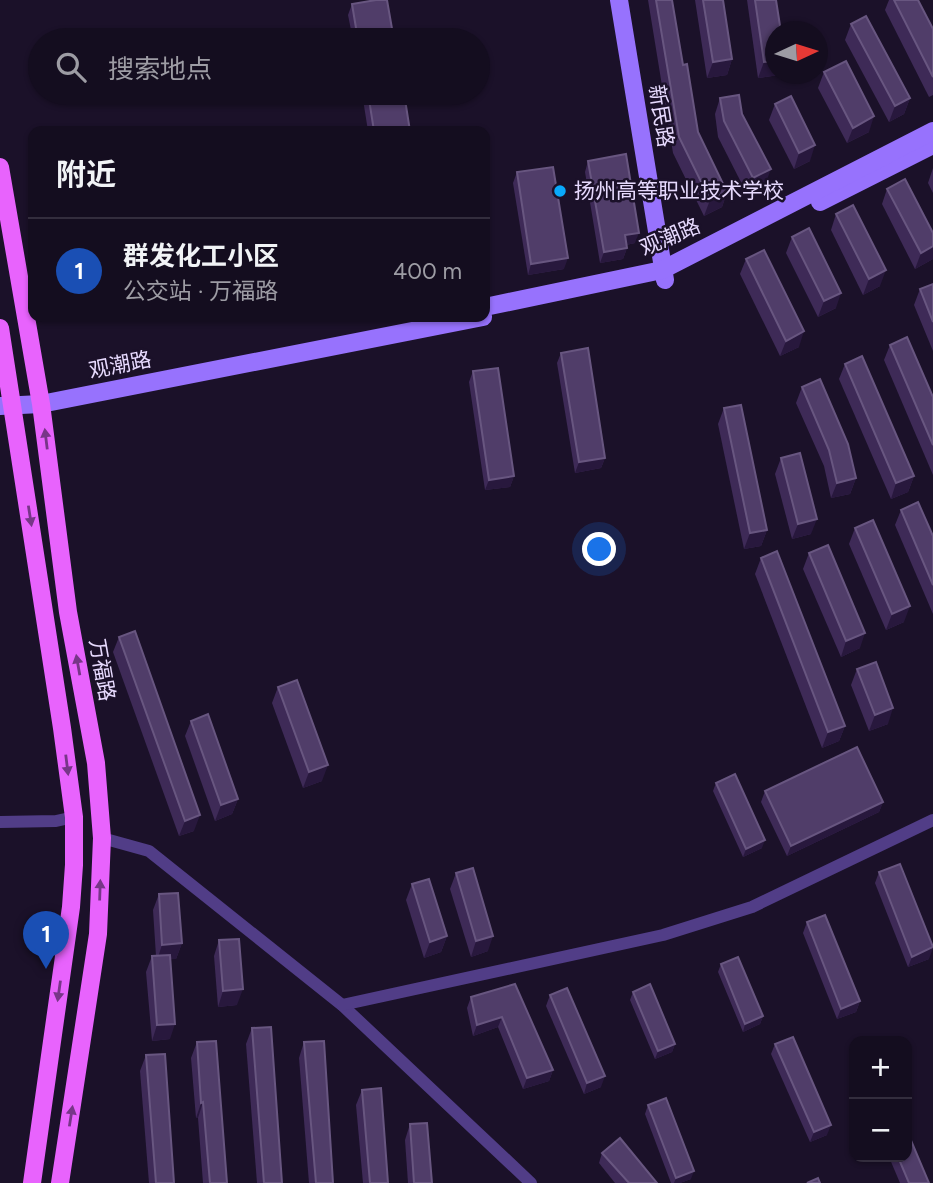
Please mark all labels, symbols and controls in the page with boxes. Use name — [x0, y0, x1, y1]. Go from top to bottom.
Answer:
north arrow — [765, 21, 828, 84]
search box — [28, 28, 490, 105]
icon: search — [52, 48, 90, 86]
text: 搜索地点 — [108, 53, 212, 85]
street label: 新民路 — [644, 83, 679, 149]
text: 附近 — [56, 156, 116, 193]
place label: 扬州高等职业技术学校 — [574, 178, 784, 203]
marker: 扬州高等职业技术学校 — [552, 183, 568, 199]
street label: 观潮路 — [636, 213, 704, 260]
text: 群发化工小区 — [123, 240, 279, 272]
text: 1 — [74, 257, 84, 285]
text: 400 m — [393, 257, 462, 285]
text: 公交站 · 万福路 — [123, 277, 278, 305]
street label: 观潮路 — [87, 346, 153, 383]
one-way arrow — [40, 428, 51, 450]
one-way arrow — [24, 505, 35, 527]
your location — [582, 532, 616, 566]
street label: 万福路 — [85, 637, 120, 703]
one-way arrow — [72, 653, 83, 675]
one-way arrow — [62, 755, 73, 777]
one-way arrow — [94, 879, 106, 901]
pin: 1 — [23, 911, 69, 969]
one-way arrow — [53, 981, 64, 1003]
map controls — [849, 1036, 912, 1162]
button: + — [849, 1036, 912, 1099]
button: − — [849, 1099, 912, 1162]
one-way arrow — [66, 1104, 77, 1126]

